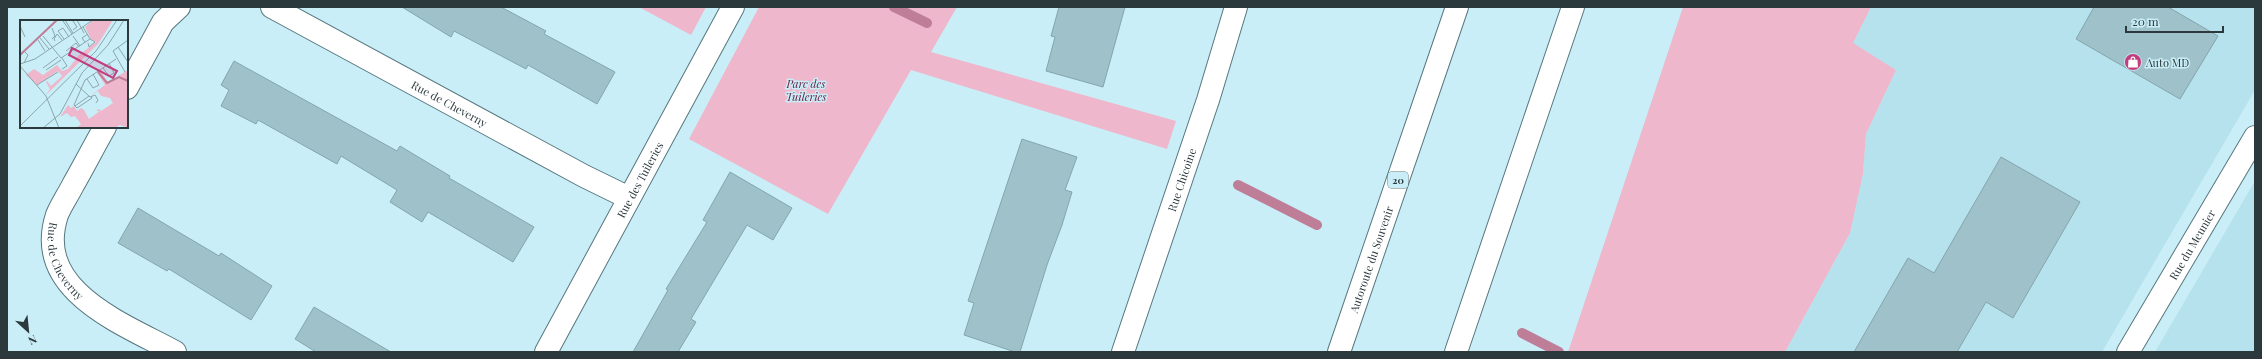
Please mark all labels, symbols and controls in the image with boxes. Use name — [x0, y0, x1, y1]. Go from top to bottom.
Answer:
scale bar — [2126, 8, 2223, 34]
text: 20 m — [2132, 13, 2159, 29]
inset map — [20, 20, 128, 128]
shop icon: Auto MD — [2123, 52, 2143, 72]
place label: Auto MD — [2145, 55, 2189, 70]
park label: Parc des Tuileries — [786, 76, 827, 104]
street label: Rue de Cheverny — [409, 77, 491, 130]
street label: Rue des Tuileries — [613, 139, 666, 220]
street label: Rue Chicoine — [1164, 146, 1199, 213]
road number: 20 — [1388, 172, 1408, 188]
street label: Autoroute du Souvenir — [1345, 204, 1396, 316]
street label: Rue du Meunier — [2165, 206, 2218, 282]
street label: Rue de Cheverny — [45, 221, 88, 303]
north arrow — [8, 311, 48, 351]
text: N — [26, 332, 40, 349]

